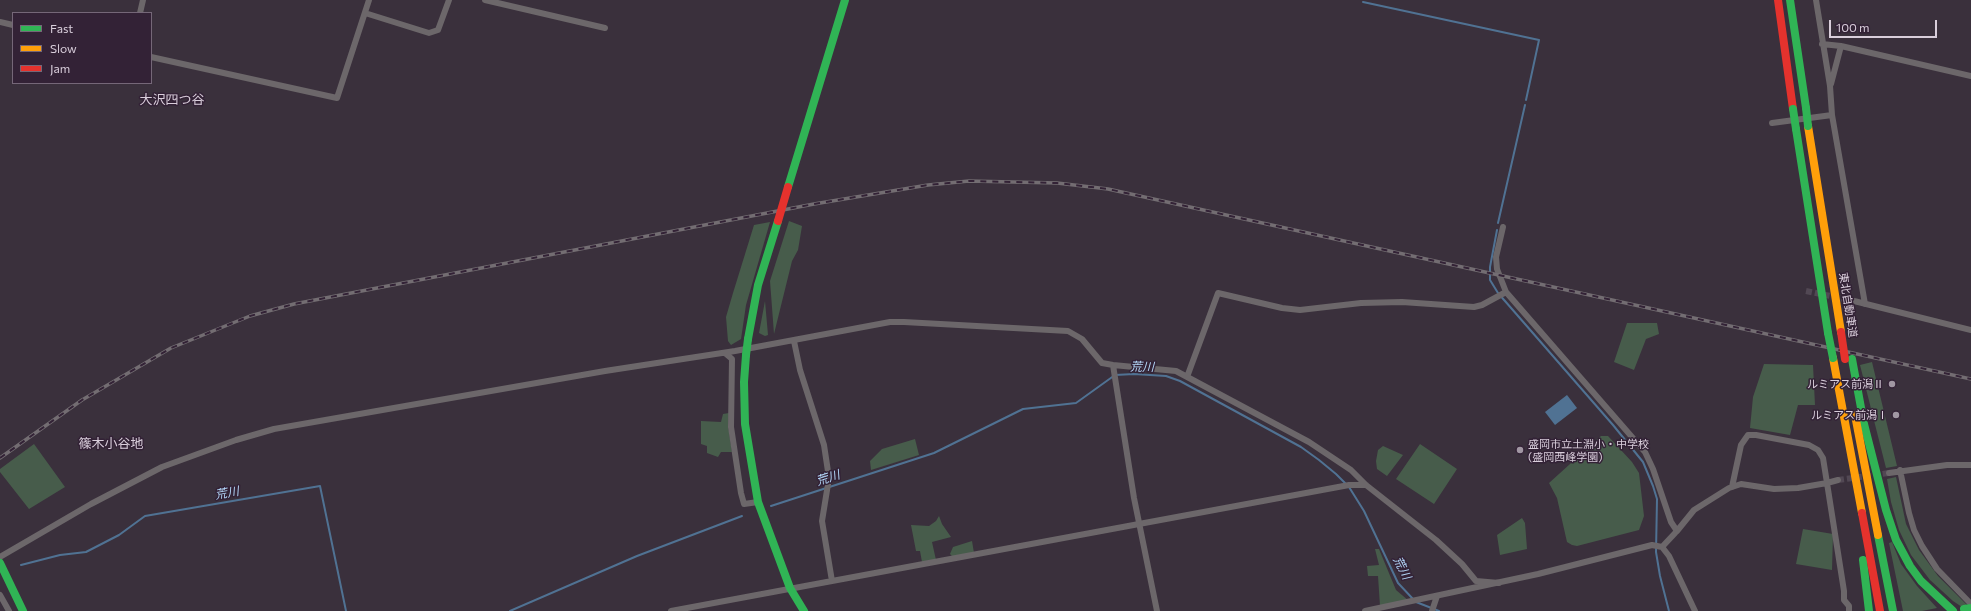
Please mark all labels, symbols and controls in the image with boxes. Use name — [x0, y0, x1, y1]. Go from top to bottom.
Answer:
legend — [12, 12, 152, 84]
scale bar — [1831, 12, 1939, 38]
text: 100 m — [1836, 20, 1870, 34]
text: Fast — [50, 21, 73, 35]
text: Slow — [50, 41, 77, 55]
text: Jam — [50, 61, 70, 75]
district label: 大沢四つ谷 — [140, 92, 204, 108]
street label: 東北自動車道 — [1836, 271, 1860, 339]
water label: 荒川 — [1130, 360, 1154, 374]
place label: ルミアス前潟Ⅱ — [1807, 377, 1884, 391]
marker: ルミアス前潟Ⅱ — [1887, 379, 1897, 389]
place label: ルミアス前潟Ⅰ — [1811, 408, 1888, 422]
marker: ルミアス前潟Ⅰ — [1891, 410, 1901, 420]
district label: 篠木小谷地 — [79, 436, 143, 452]
place label: 盛岡市立土淵小・中学校 (盛岡西峰学園) — [1528, 437, 1649, 463]
marker: 盛岡市立土淵小・中学校 (盛岡西峰学園) — [1515, 445, 1525, 455]
water label: 荒川 — [814, 467, 842, 489]
water label: 荒川 — [214, 484, 240, 502]
water label: 荒川 — [1390, 554, 1414, 582]

